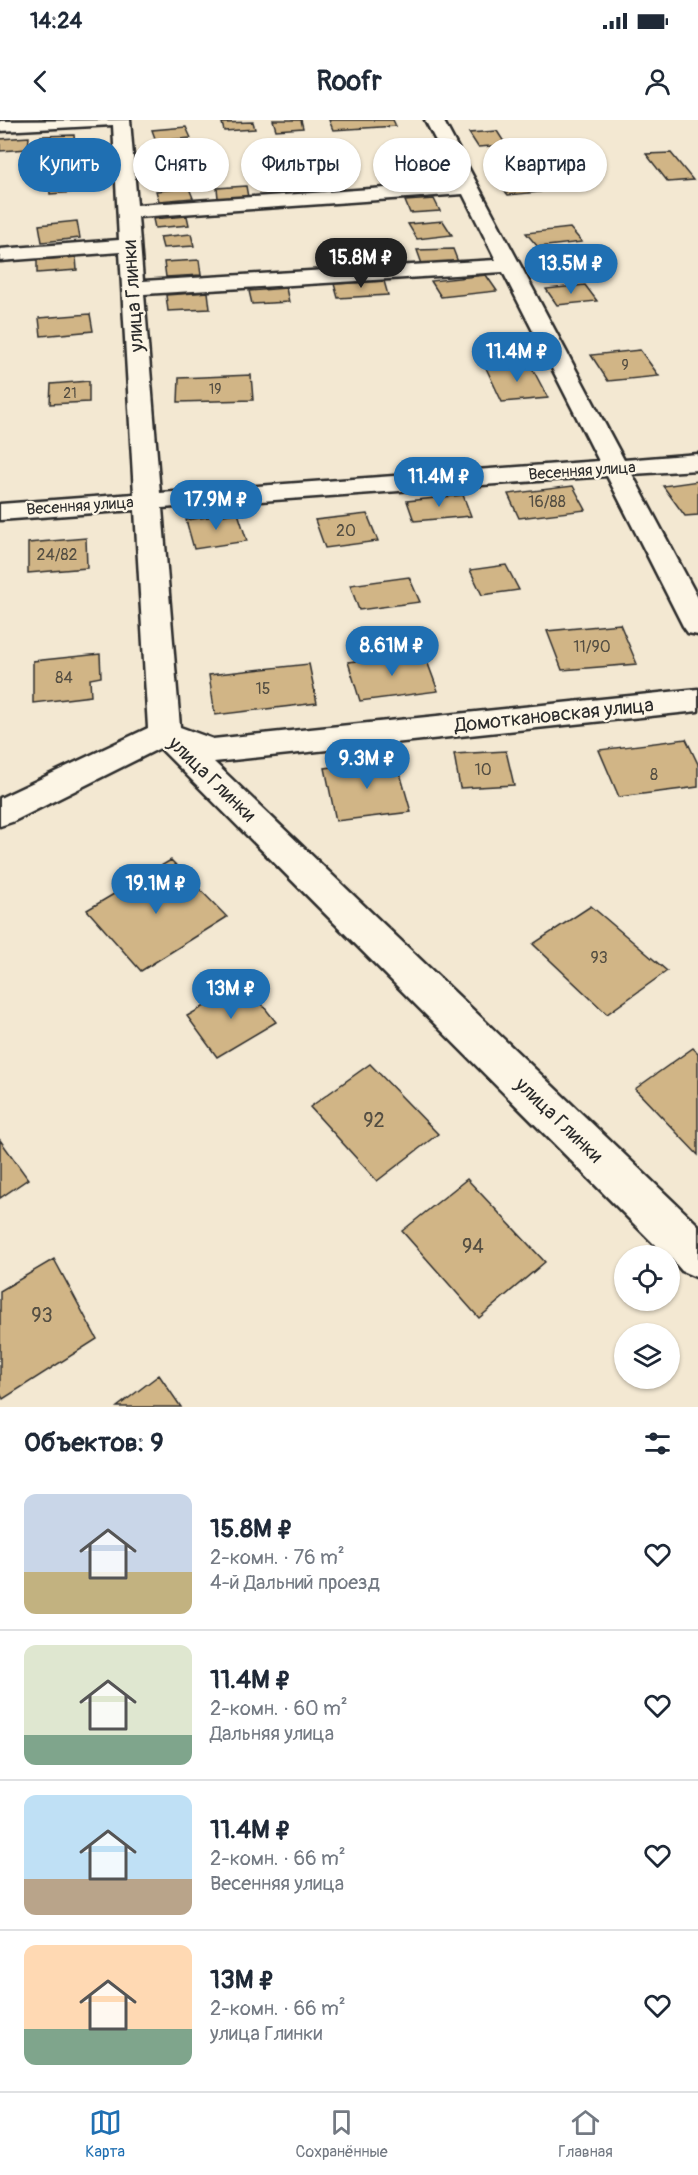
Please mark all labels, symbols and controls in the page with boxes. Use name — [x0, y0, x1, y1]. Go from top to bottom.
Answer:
text: 14:24 — [30, 7, 82, 35]
icon: back — [24, 65, 57, 98]
text: Roofr — [316, 65, 382, 98]
icon: person — [641, 65, 674, 98]
chip: Купить — [18, 138, 121, 192]
chip: Снять — [133, 138, 229, 192]
chip: Фильтры — [241, 138, 361, 192]
chip: Новое — [373, 138, 471, 192]
chip: Квартира — [483, 138, 607, 192]
pin: 15.8M ₽ — [306, 238, 416, 289]
street label: улица Глинки — [117, 239, 149, 354]
pin: 13.5M ₽ — [516, 244, 626, 295]
text: 15.8M ₽ — [329, 245, 393, 270]
text: 13.5M ₽ — [539, 251, 603, 276]
pin: 11.4M ₽ — [462, 332, 572, 383]
text: 11.4M ₽ — [486, 339, 548, 364]
house number: 9 — [621, 357, 629, 374]
house number: 19 — [209, 381, 221, 398]
house number: 21 — [63, 385, 77, 402]
pin: 11.4M ₽ — [384, 457, 494, 508]
street label: Весенняя улица — [528, 457, 636, 485]
text: 11.4M ₽ — [408, 464, 470, 489]
pin: 17.9M ₽ — [161, 480, 271, 531]
text: 17.9M ₽ — [184, 487, 248, 512]
street label: Весенняя улица — [26, 492, 134, 520]
house number: 16/88 — [528, 492, 566, 512]
house number: 20 — [336, 521, 356, 541]
house number: 24/82 — [37, 545, 78, 565]
pin: 8.61M ₽ — [337, 626, 447, 677]
text: 8.61M ₽ — [360, 633, 424, 658]
house number: 11/90 — [573, 637, 611, 657]
house number: 84 — [55, 668, 73, 688]
house number: 15 — [256, 679, 270, 699]
street label: Домоткановская улица — [452, 692, 655, 738]
street label: улица Глинки — [162, 730, 261, 827]
pin: 9.3M ₽ — [318, 739, 416, 790]
text: 9.3M ₽ — [339, 746, 395, 771]
house number: 10 — [474, 760, 492, 780]
house number: 8 — [650, 765, 658, 785]
pin: 19.1M ₽ — [101, 864, 211, 915]
text: 19.1M ₽ — [125, 871, 187, 896]
house number: 93 — [590, 948, 608, 968]
pin: 13M ₽ — [189, 969, 273, 1020]
text: 13M ₽ — [206, 976, 256, 1001]
street label: улица Глинки — [509, 1071, 608, 1168]
house number: 92 — [363, 1108, 385, 1133]
house number: 94 — [462, 1234, 484, 1259]
map controls — [614, 1245, 680, 1389]
button: locate — [614, 1245, 680, 1311]
house number: 93 — [31, 1303, 53, 1328]
button: layers — [614, 1323, 680, 1389]
text: Объектов: 9 — [24, 1427, 164, 1459]
icon: filters — [641, 1427, 674, 1460]
text: 15.8M ₽ — [210, 1513, 293, 1545]
icon: home — [72, 1518, 144, 1590]
icon: heart — [641, 1538, 674, 1571]
text: 2-комн. · 76 m² — [210, 1545, 345, 1570]
text: 4-й Дальний проезд — [210, 1570, 380, 1595]
text: 11.4M ₽ — [210, 1664, 291, 1696]
icon: home — [72, 1669, 144, 1741]
icon: heart — [641, 1689, 674, 1722]
text: 2-комн. · 60 m² — [210, 1696, 348, 1721]
text: Дальняя улица — [210, 1721, 334, 1746]
text: 11.4M ₽ — [210, 1814, 291, 1846]
icon: home — [72, 1819, 144, 1891]
icon: heart — [641, 1839, 674, 1872]
text: 2-комн. · 66 m² — [210, 1846, 346, 1871]
text: Весенняя улица — [210, 1871, 344, 1896]
text: 13M ₽ — [210, 1964, 275, 1996]
icon: home — [72, 1969, 144, 2041]
icon: heart — [641, 1989, 674, 2022]
text: 2-комн. · 66 m² — [210, 1996, 346, 2021]
text: улица Глинки — [210, 2021, 322, 2046]
tab: Карта — [85, 2106, 125, 2162]
tab: Сохранённые — [296, 2106, 388, 2162]
tab: Главная — [558, 2106, 613, 2162]

